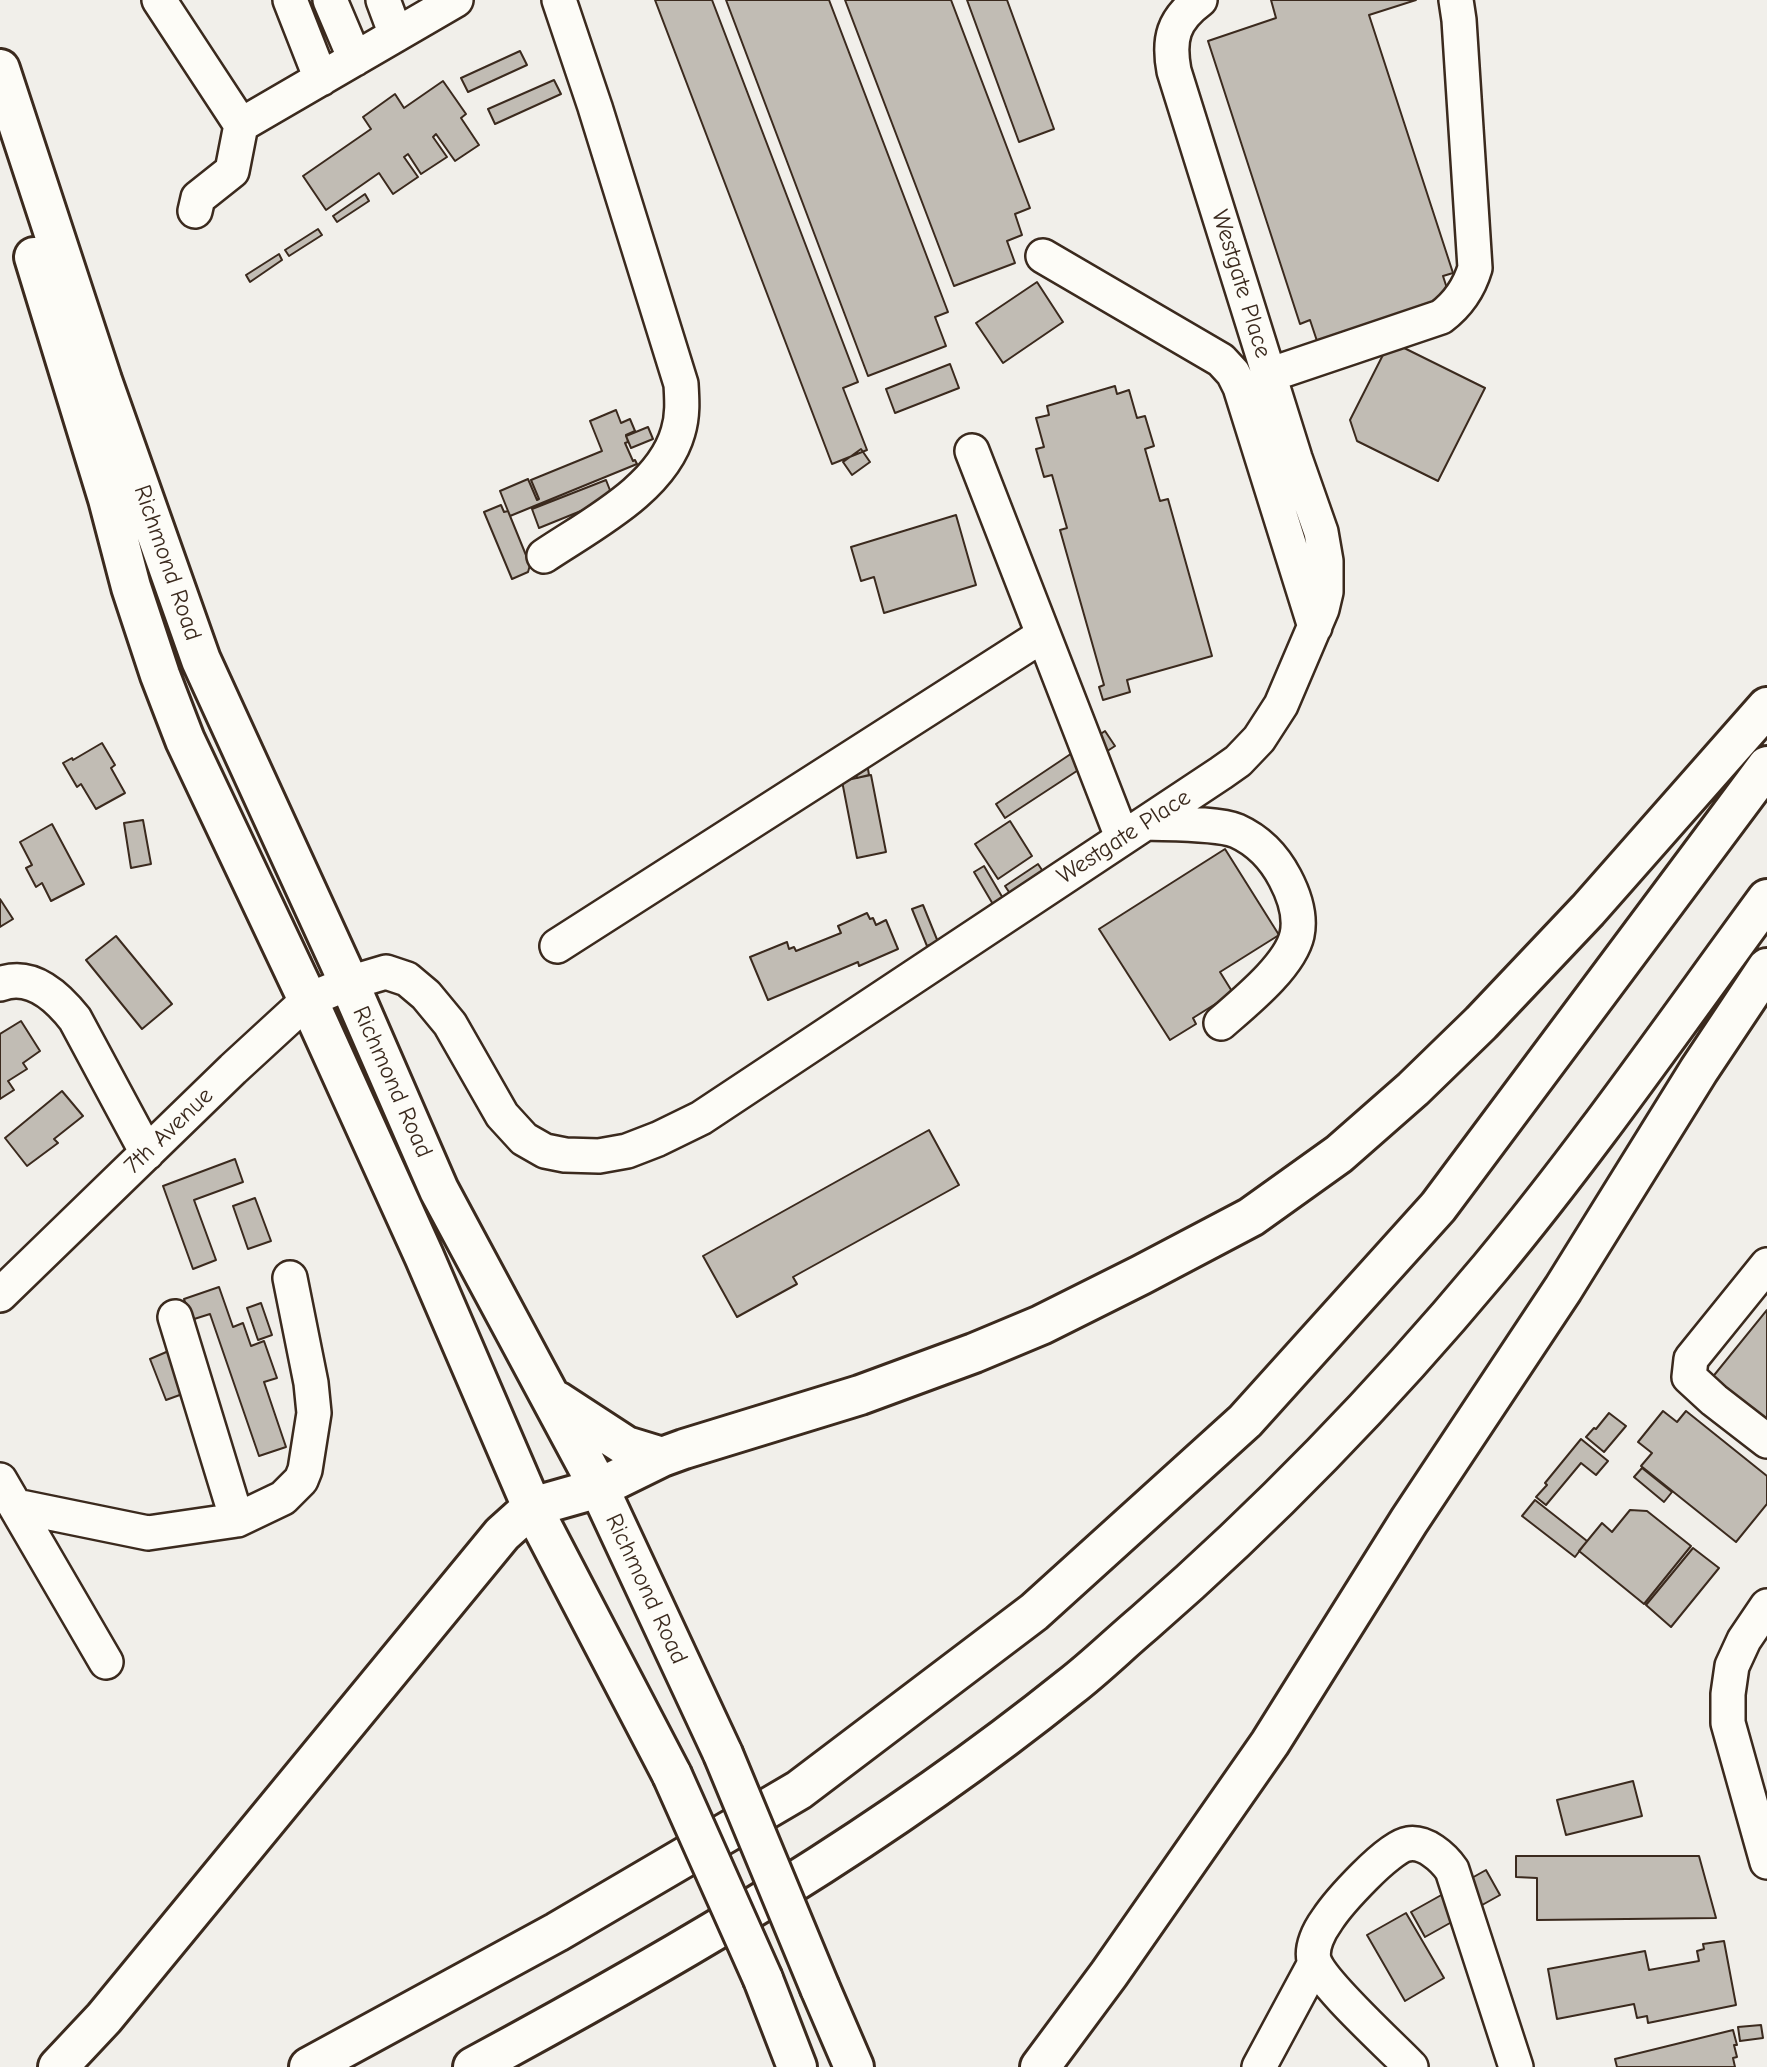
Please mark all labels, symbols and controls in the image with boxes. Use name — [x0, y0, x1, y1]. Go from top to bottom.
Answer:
street label: Westgate Place — [1205, 206, 1277, 362]
street label: Richmond Road — [127, 481, 207, 645]
street label: Westgate Place — [1052, 783, 1196, 891]
street label: Richmond Road — [346, 1002, 438, 1162]
street label: 7th Avenue — [119, 1082, 219, 1180]
street label: Richmond Road — [599, 1509, 693, 1669]

